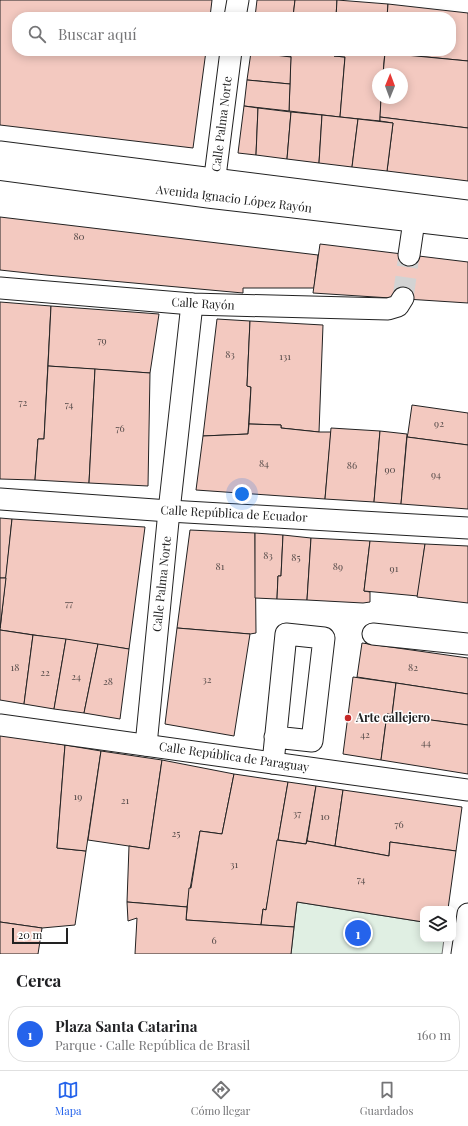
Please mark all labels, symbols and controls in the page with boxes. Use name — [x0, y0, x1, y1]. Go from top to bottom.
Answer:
search box — [12, 12, 456, 56]
icon: search — [26, 23, 48, 45]
text: Buscar aquí — [58, 24, 137, 44]
north arrow — [372, 68, 408, 104]
street label: Calle Palma Norte — [207, 75, 235, 173]
street label: Avenida Ignacio López Rayón — [154, 180, 313, 216]
house number: 80 — [73, 229, 85, 243]
street label: Calle Rayón — [171, 293, 235, 313]
house number: 79 — [97, 333, 107, 347]
house number: 83 — [225, 347, 235, 361]
house number: 131 — [279, 349, 291, 363]
house number: 72 — [19, 395, 28, 409]
house number: 74 — [65, 397, 73, 411]
house number: 92 — [434, 416, 444, 430]
house number: 76 — [115, 421, 125, 435]
house number: 84 — [259, 456, 269, 470]
house number: 86 — [347, 458, 357, 472]
house number: 90 — [384, 462, 396, 476]
house number: 94 — [431, 467, 441, 481]
your location — [232, 484, 252, 504]
street label: Calle República de Ecuador — [160, 501, 309, 525]
street label: Calle Palma Norte — [148, 535, 174, 633]
house number: 83 — [263, 548, 273, 562]
house number: 85 — [291, 550, 301, 564]
house number: 81 — [216, 559, 225, 573]
house number: 89 — [333, 559, 343, 573]
house number: 91 — [390, 561, 399, 575]
house number: 77 — [65, 596, 73, 610]
house number: 18 — [11, 660, 19, 674]
house number: 82 — [408, 660, 418, 674]
house number: 22 — [40, 665, 50, 679]
house number: 24 — [71, 669, 81, 683]
house number: 32 — [202, 672, 212, 686]
house number: 28 — [103, 674, 113, 688]
place label: Arte callejero — [355, 709, 430, 725]
marker: Arte callejero — [343, 713, 353, 723]
house number: 42 — [360, 727, 370, 741]
house number: 44 — [421, 735, 431, 749]
street label: Calle República de Paraguay — [158, 738, 310, 774]
house number: 19 — [74, 789, 82, 803]
house number: 21 — [121, 793, 130, 807]
house number: 37 — [293, 806, 301, 820]
house number: 10 — [320, 809, 330, 823]
house number: 76 — [394, 817, 404, 831]
house number: 25 — [172, 826, 180, 840]
house number: 31 — [230, 857, 238, 871]
house number: 74 — [357, 872, 365, 886]
map controls — [420, 906, 456, 942]
button: layers — [420, 906, 456, 942]
pin: 1 — [345, 918, 371, 948]
scale bar — [12, 926, 68, 945]
text: 20 m — [18, 927, 42, 942]
house number: 6 — [211, 933, 217, 947]
text: Cerca — [16, 969, 61, 991]
text: Plaza Santa Catarina — [55, 1016, 198, 1036]
text: 1 — [28, 1026, 32, 1043]
text: 160 m — [417, 1026, 451, 1043]
text: Parque · Calle República de Brasil — [55, 1036, 250, 1053]
tab: Mapa — [55, 1079, 82, 1118]
tab: Cómo llegar — [191, 1079, 250, 1118]
tab: Guardados — [360, 1079, 413, 1118]

